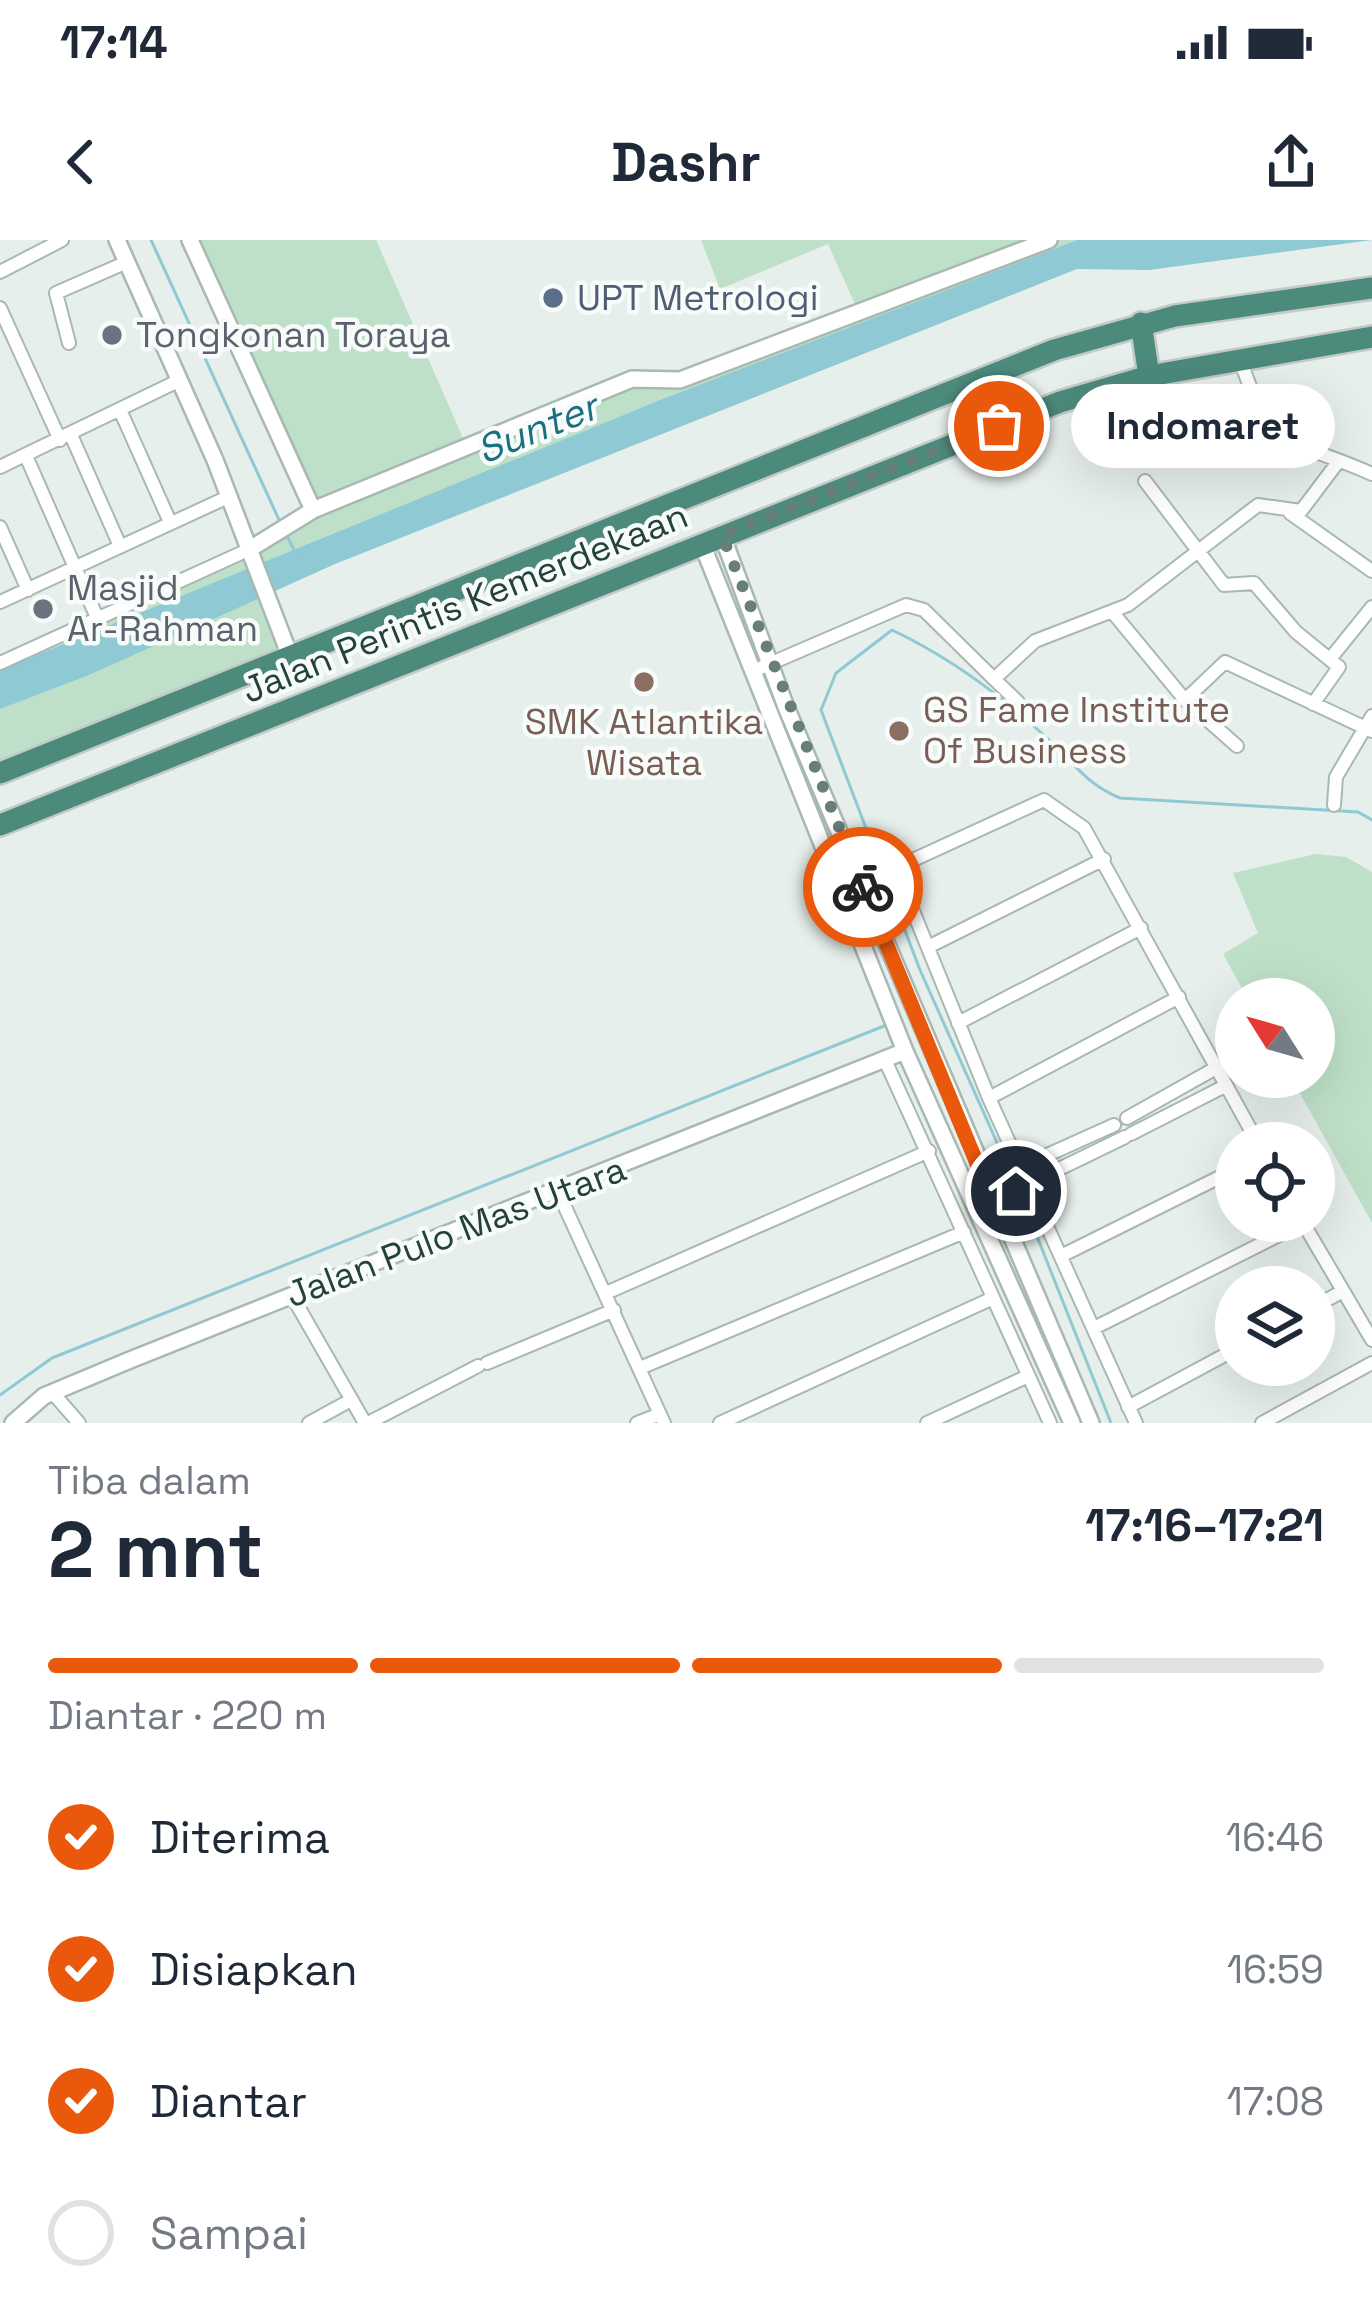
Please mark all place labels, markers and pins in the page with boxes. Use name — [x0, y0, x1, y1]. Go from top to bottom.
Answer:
place label: UPT Metrologi — [577, 275, 819, 321]
marker: UPT Metrologi — [540, 285, 566, 311]
place label: Tongkonan Toraya — [136, 312, 451, 358]
marker: Tongkonan Toraya — [99, 322, 125, 348]
pin — [948, 375, 1050, 477]
callout: Indomaret — [1071, 384, 1335, 468]
place label: Masjid Ar-Rahman — [67, 565, 258, 652]
marker: Masjid Ar-Rahman — [30, 596, 56, 622]
marker: SMK Atlantika Wisata — [631, 669, 657, 695]
place label: GS Fame Institute Of Business — [923, 687, 1230, 774]
place label: SMK Atlantika Wisata — [525, 699, 763, 786]
marker: GS Fame Institute Of Business — [886, 718, 912, 744]
pin — [965, 1140, 1067, 1242]

